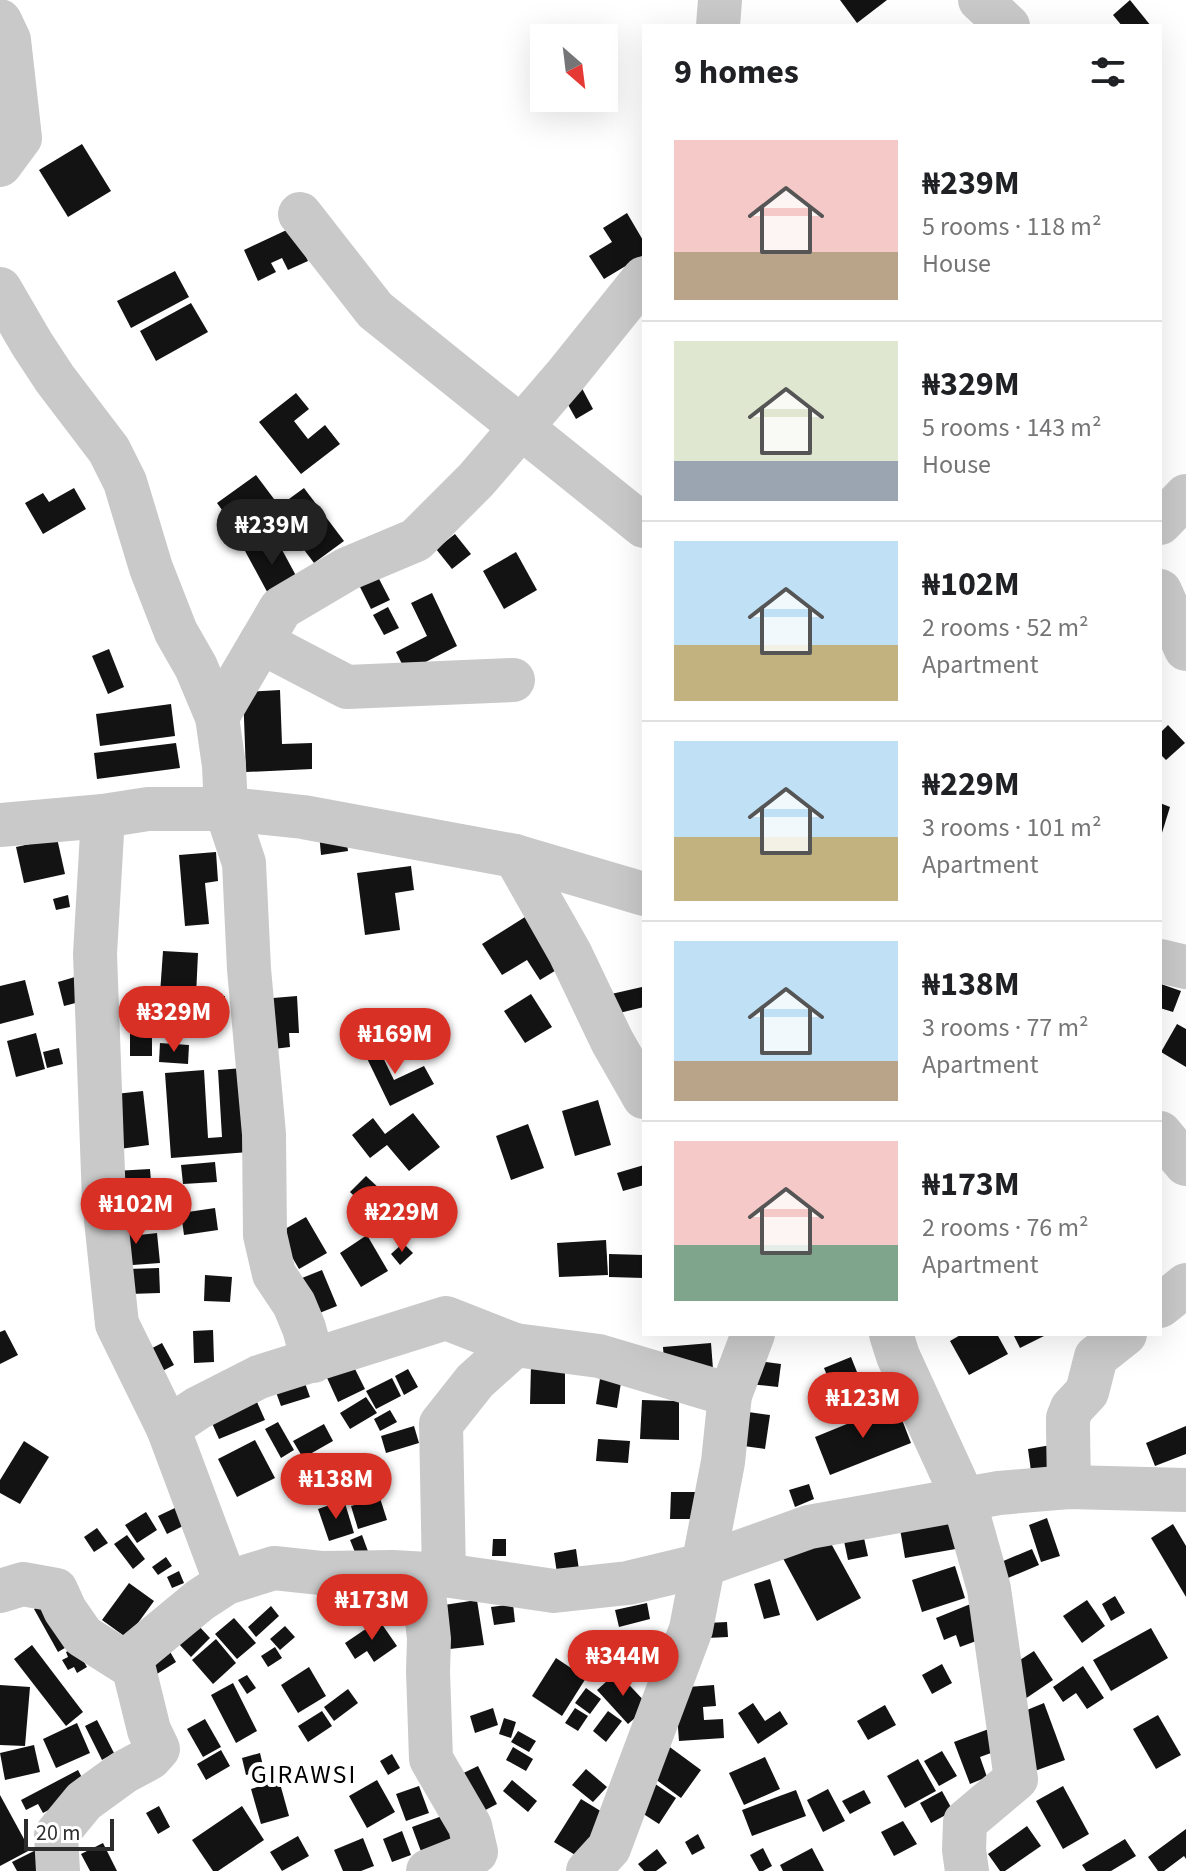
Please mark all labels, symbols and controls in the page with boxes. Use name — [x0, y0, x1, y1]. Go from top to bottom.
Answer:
north arrow — [530, 24, 618, 112]
map controls — [530, 24, 618, 112]
text: 9 homes — [674, 48, 799, 97]
icon: filters — [1086, 50, 1130, 94]
text: ₦239M — [922, 159, 1020, 208]
icon: home — [738, 172, 834, 268]
text: 5 rooms · 118 m² — [922, 208, 1101, 245]
text: House — [922, 245, 991, 282]
text: ₦329M — [922, 360, 1020, 409]
icon: home — [738, 373, 834, 469]
text: 5 rooms · 143 m² — [922, 409, 1101, 446]
text: House — [922, 446, 991, 483]
pin: ₦239M — [216, 499, 328, 567]
text: ₦239M — [235, 506, 309, 543]
text: ₦102M — [922, 560, 1020, 609]
icon: home — [738, 573, 834, 669]
text: 2 rooms · 52 m² — [922, 609, 1089, 646]
text: Apartment — [922, 646, 1039, 683]
text: ₦229M — [922, 760, 1020, 809]
icon: home — [738, 773, 834, 869]
text: 3 rooms · 101 m² — [922, 809, 1101, 846]
text: Apartment — [922, 846, 1039, 883]
text: ₦138M — [922, 960, 1020, 1009]
icon: home — [738, 973, 834, 1069]
pin: ₦329M — [118, 986, 230, 1054]
text: ₦329M — [137, 993, 211, 1030]
pin: ₦169M — [339, 1008, 451, 1076]
text: 3 rooms · 77 m² — [922, 1009, 1089, 1046]
text: ₦169M — [358, 1015, 432, 1052]
text: Apartment — [922, 1046, 1039, 1083]
text: ₦173M — [922, 1160, 1020, 1209]
icon: home — [738, 1173, 834, 1269]
pin: ₦102M — [80, 1178, 192, 1246]
text: ₦102M — [99, 1185, 173, 1222]
pin: ₦229M — [346, 1186, 458, 1254]
text: ₦229M — [365, 1193, 439, 1230]
text: 2 rooms · 76 m² — [922, 1209, 1089, 1246]
text: Apartment — [922, 1246, 1039, 1283]
pin: ₦123M — [807, 1372, 919, 1440]
text: ₦123M — [826, 1379, 900, 1416]
pin: ₦138M — [280, 1453, 392, 1521]
text: ₦138M — [299, 1460, 373, 1497]
pin: ₦173M — [316, 1574, 428, 1642]
text: ₦173M — [335, 1581, 409, 1618]
pin: ₦344M — [567, 1630, 679, 1698]
text: ₦344M — [586, 1637, 660, 1674]
district label: GIRAWSI — [251, 1756, 357, 1793]
scale bar — [24, 1815, 114, 1851]
text: 20 m — [36, 1817, 81, 1849]

